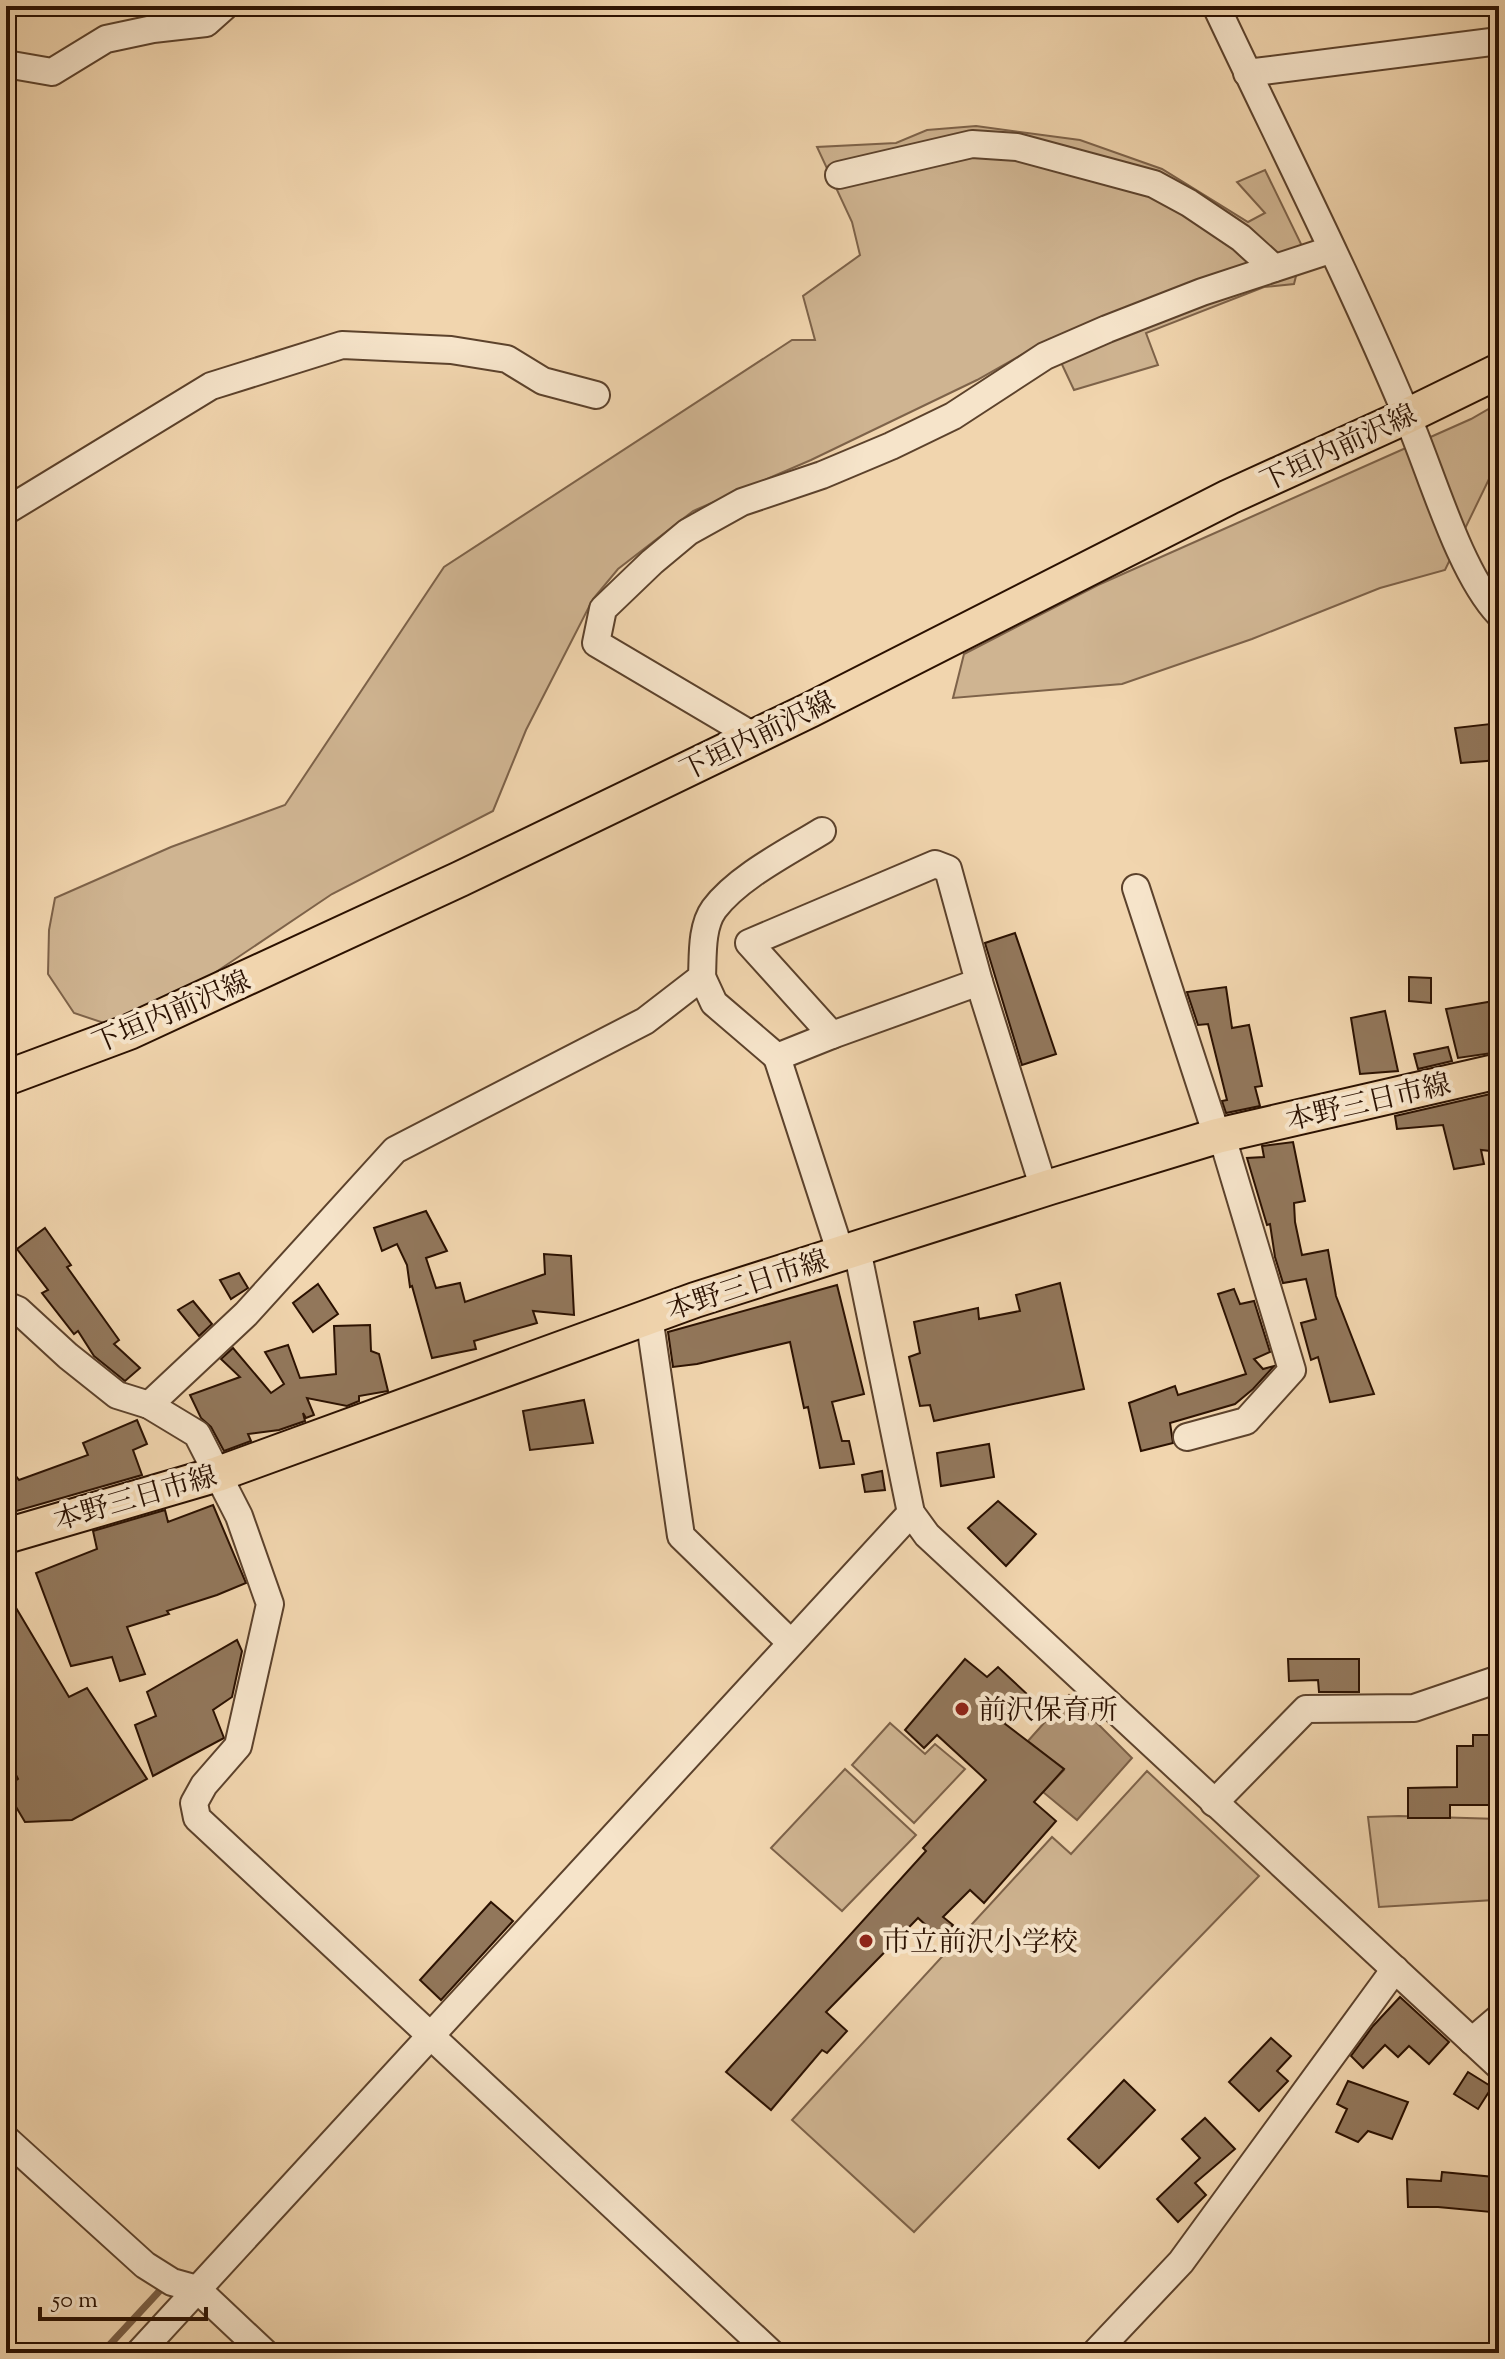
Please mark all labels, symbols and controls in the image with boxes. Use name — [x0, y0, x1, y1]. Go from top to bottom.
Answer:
street label: 下垣内前沢線 — [1255, 396, 1424, 503]
street label: 下垣内前沢線 — [674, 683, 843, 792]
street label: 下垣内前沢線 — [87, 963, 257, 1065]
street label: 本野三日市線 — [1282, 1066, 1455, 1142]
street label: 本野三日市線 — [662, 1242, 834, 1332]
street label: 本野三日市線 — [50, 1458, 222, 1542]
place label: 前沢保育所 — [978, 1692, 1118, 1732]
marker: 前沢保育所 — [953, 1700, 971, 1718]
place label: 市立前沢小学校 — [882, 1924, 1078, 1964]
marker: 市立前沢小学校 — [857, 1932, 875, 1950]
scale bar — [40, 2271, 206, 2321]
text: 50 m — [50, 2284, 98, 2318]

